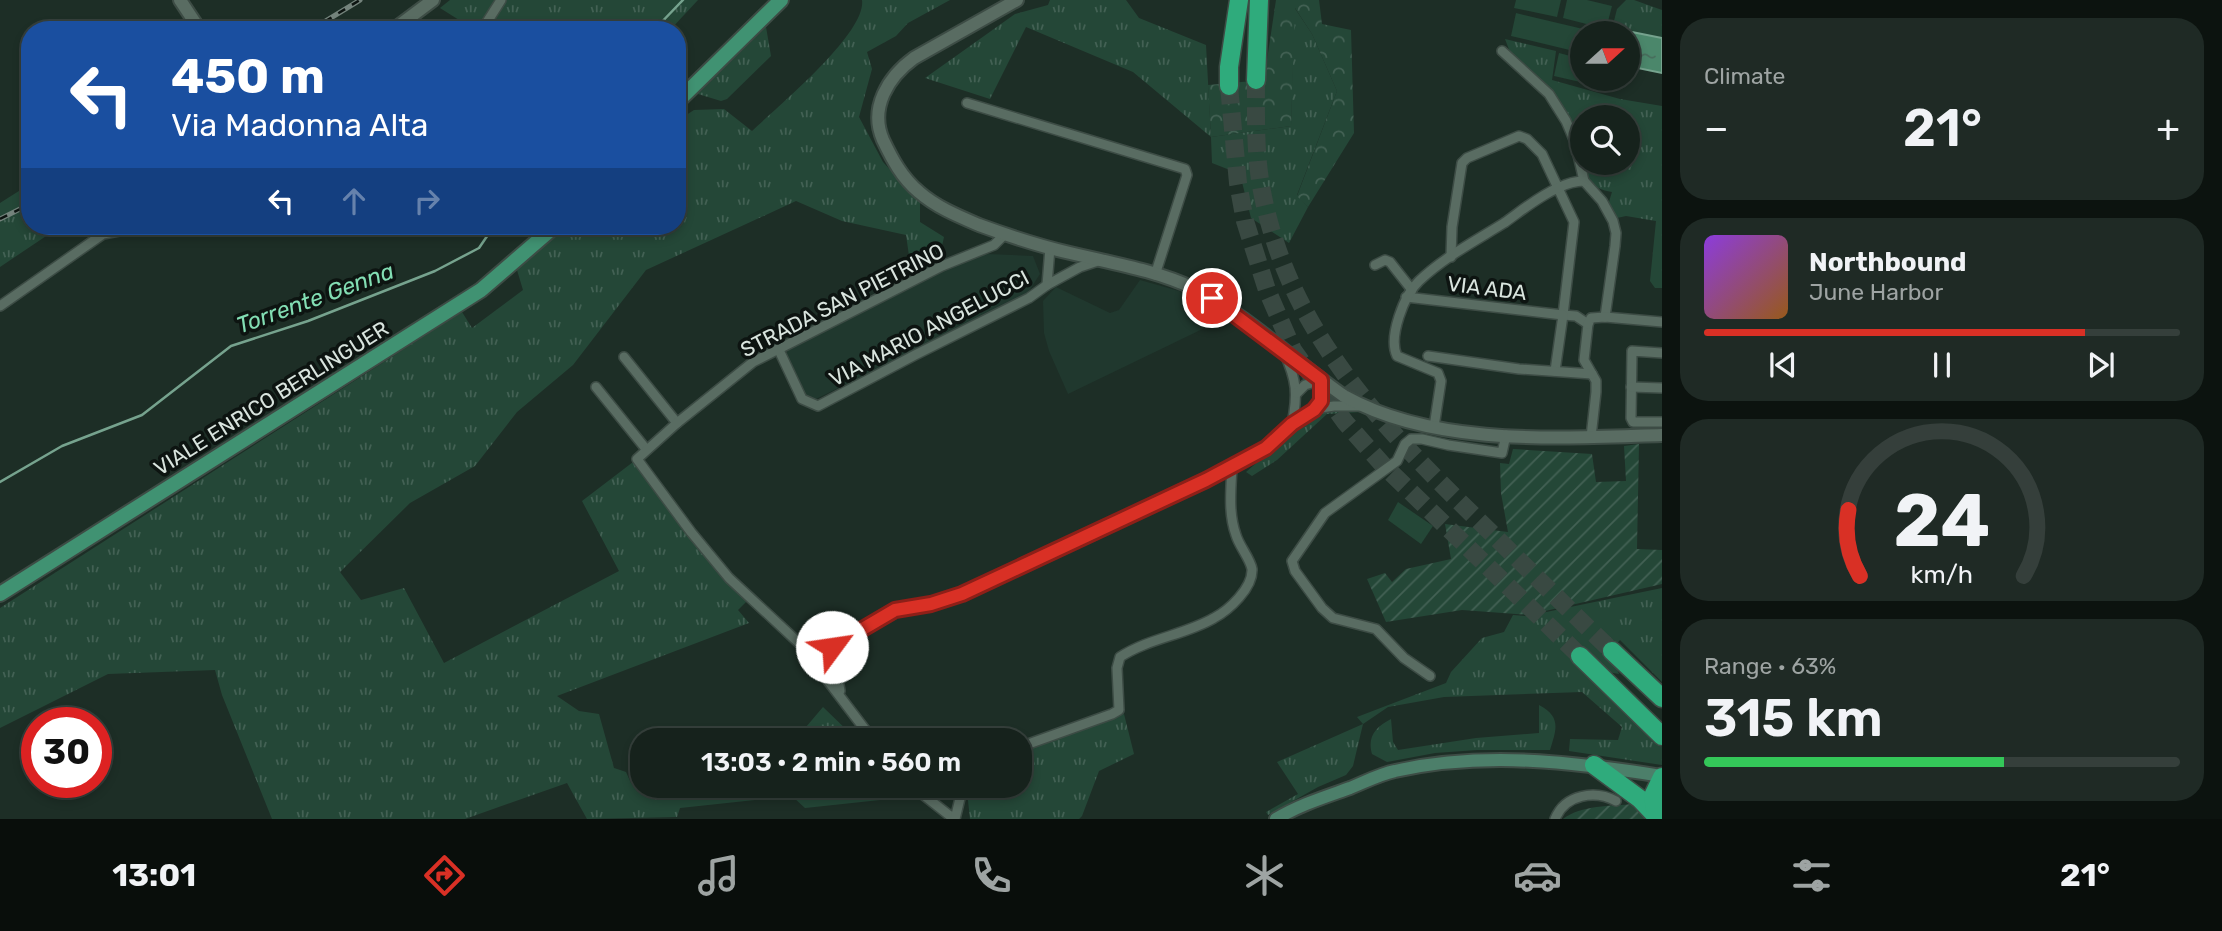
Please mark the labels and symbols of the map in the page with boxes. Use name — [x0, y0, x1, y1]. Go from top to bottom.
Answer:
north arrow — [1570, 21, 1640, 91]
street label: STRADA SAN PIETRINO — [736, 238, 948, 362]
water label: Torrente Genna — [232, 257, 398, 339]
street label: VIA MARIO ANGELUCCI — [825, 265, 1033, 391]
pin — [1182, 268, 1242, 328]
street label: VIA ADA — [1446, 271, 1528, 305]
street label: VIALE ENRICO BERLINGUER — [149, 315, 393, 481]
position arrow — [795, 610, 869, 684]
speed limit sign: 30 — [21, 707, 112, 798]

